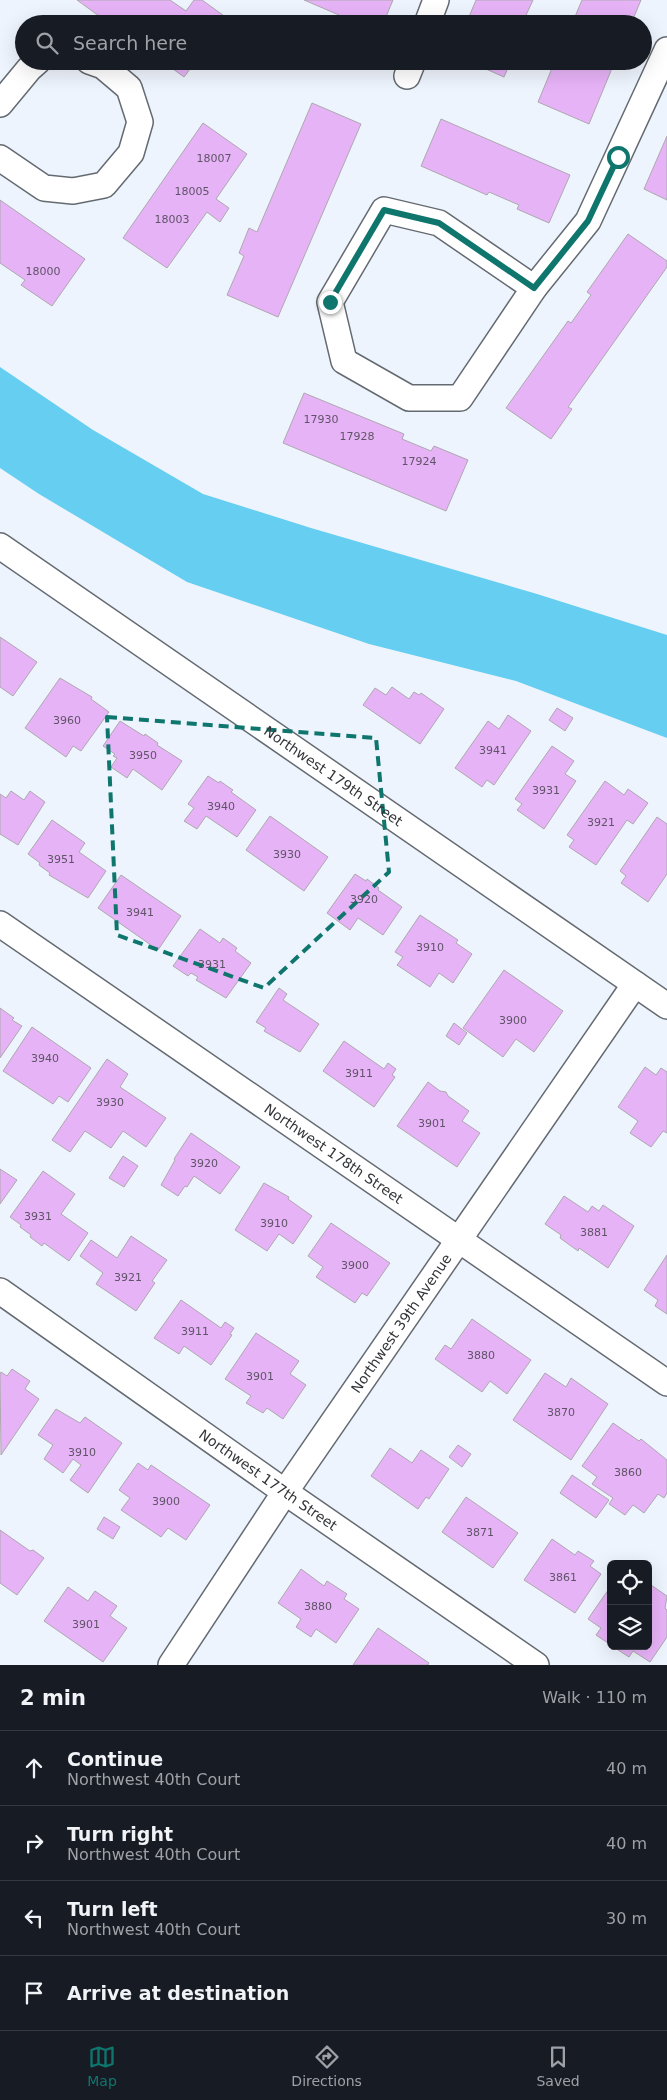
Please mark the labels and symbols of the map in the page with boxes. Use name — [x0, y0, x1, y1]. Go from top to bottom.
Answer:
route start — [607, 146, 630, 169]
house number: 18007 — [197, 152, 232, 165]
house number: 18005 — [175, 185, 210, 198]
house number: 18003 — [155, 213, 190, 226]
house number: 18000 — [26, 265, 61, 278]
route end — [319, 291, 342, 314]
house number: 17930 — [304, 413, 339, 426]
house number: 17928 — [340, 430, 375, 443]
house number: 17924 — [402, 455, 437, 468]
house number: 3960 — [53, 714, 81, 727]
street label: Northwest 179th Street — [261, 723, 406, 830]
house number: 3941 — [479, 744, 507, 757]
house number: 3950 — [129, 749, 157, 762]
house number: 3931 — [532, 784, 560, 797]
house number: 3940 — [207, 800, 235, 813]
house number: 3921 — [587, 816, 615, 829]
house number: 3930 — [273, 848, 301, 861]
house number: 3951 — [47, 853, 75, 866]
house number: 3920 — [350, 893, 378, 906]
house number: 3941 — [126, 906, 154, 919]
house number: 3910 — [416, 941, 444, 954]
house number: 3931 — [198, 958, 226, 971]
house number: 3900 — [499, 1014, 527, 1027]
house number: 3940 — [31, 1052, 59, 1065]
house number: 3911 — [345, 1067, 373, 1080]
house number: 3930 — [96, 1096, 124, 1109]
street label: Northwest 178th Street — [261, 1100, 406, 1207]
house number: 3901 — [418, 1117, 446, 1130]
house number: 3920 — [190, 1157, 218, 1170]
house number: 3931 — [24, 1210, 52, 1223]
house number: 3910 — [260, 1217, 288, 1230]
house number: 3881 — [580, 1226, 608, 1239]
street label: Northwest 39th Avenue — [348, 1251, 455, 1396]
house number: 3900 — [341, 1259, 369, 1272]
house number: 3921 — [114, 1271, 142, 1284]
house number: 3911 — [181, 1325, 209, 1338]
house number: 3880 — [467, 1349, 495, 1362]
house number: 3901 — [246, 1370, 274, 1383]
house number: 3870 — [547, 1406, 575, 1419]
street label: Northwest 177th Street — [196, 1426, 341, 1534]
house number: 3910 — [68, 1446, 96, 1459]
house number: 3860 — [614, 1466, 642, 1479]
house number: 3900 — [152, 1495, 180, 1508]
house number: 3871 — [466, 1526, 494, 1539]
house number: 3861 — [549, 1571, 577, 1584]
house number: 3880 — [304, 1600, 332, 1613]
house number: 3901 — [72, 1618, 100, 1631]

